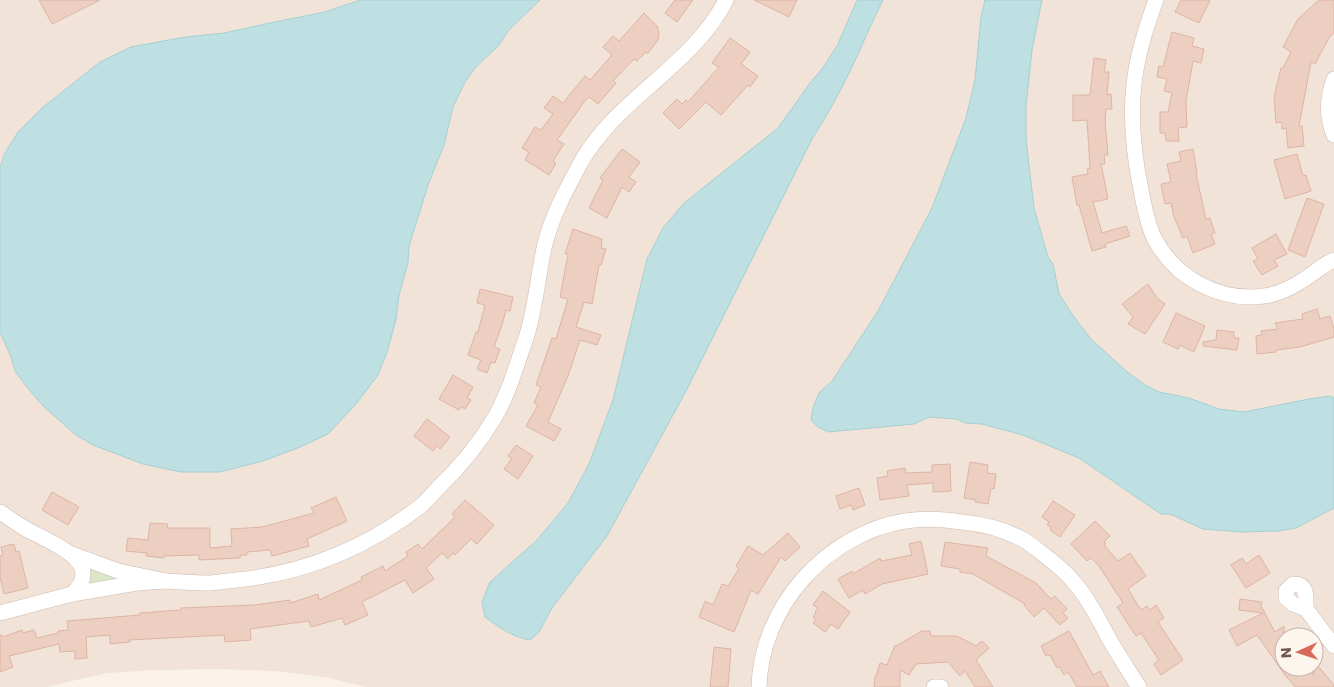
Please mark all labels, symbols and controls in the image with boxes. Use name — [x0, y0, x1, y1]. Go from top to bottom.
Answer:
north arrow — [1274, 627, 1324, 677]
text: N — [1276, 647, 1296, 658]

